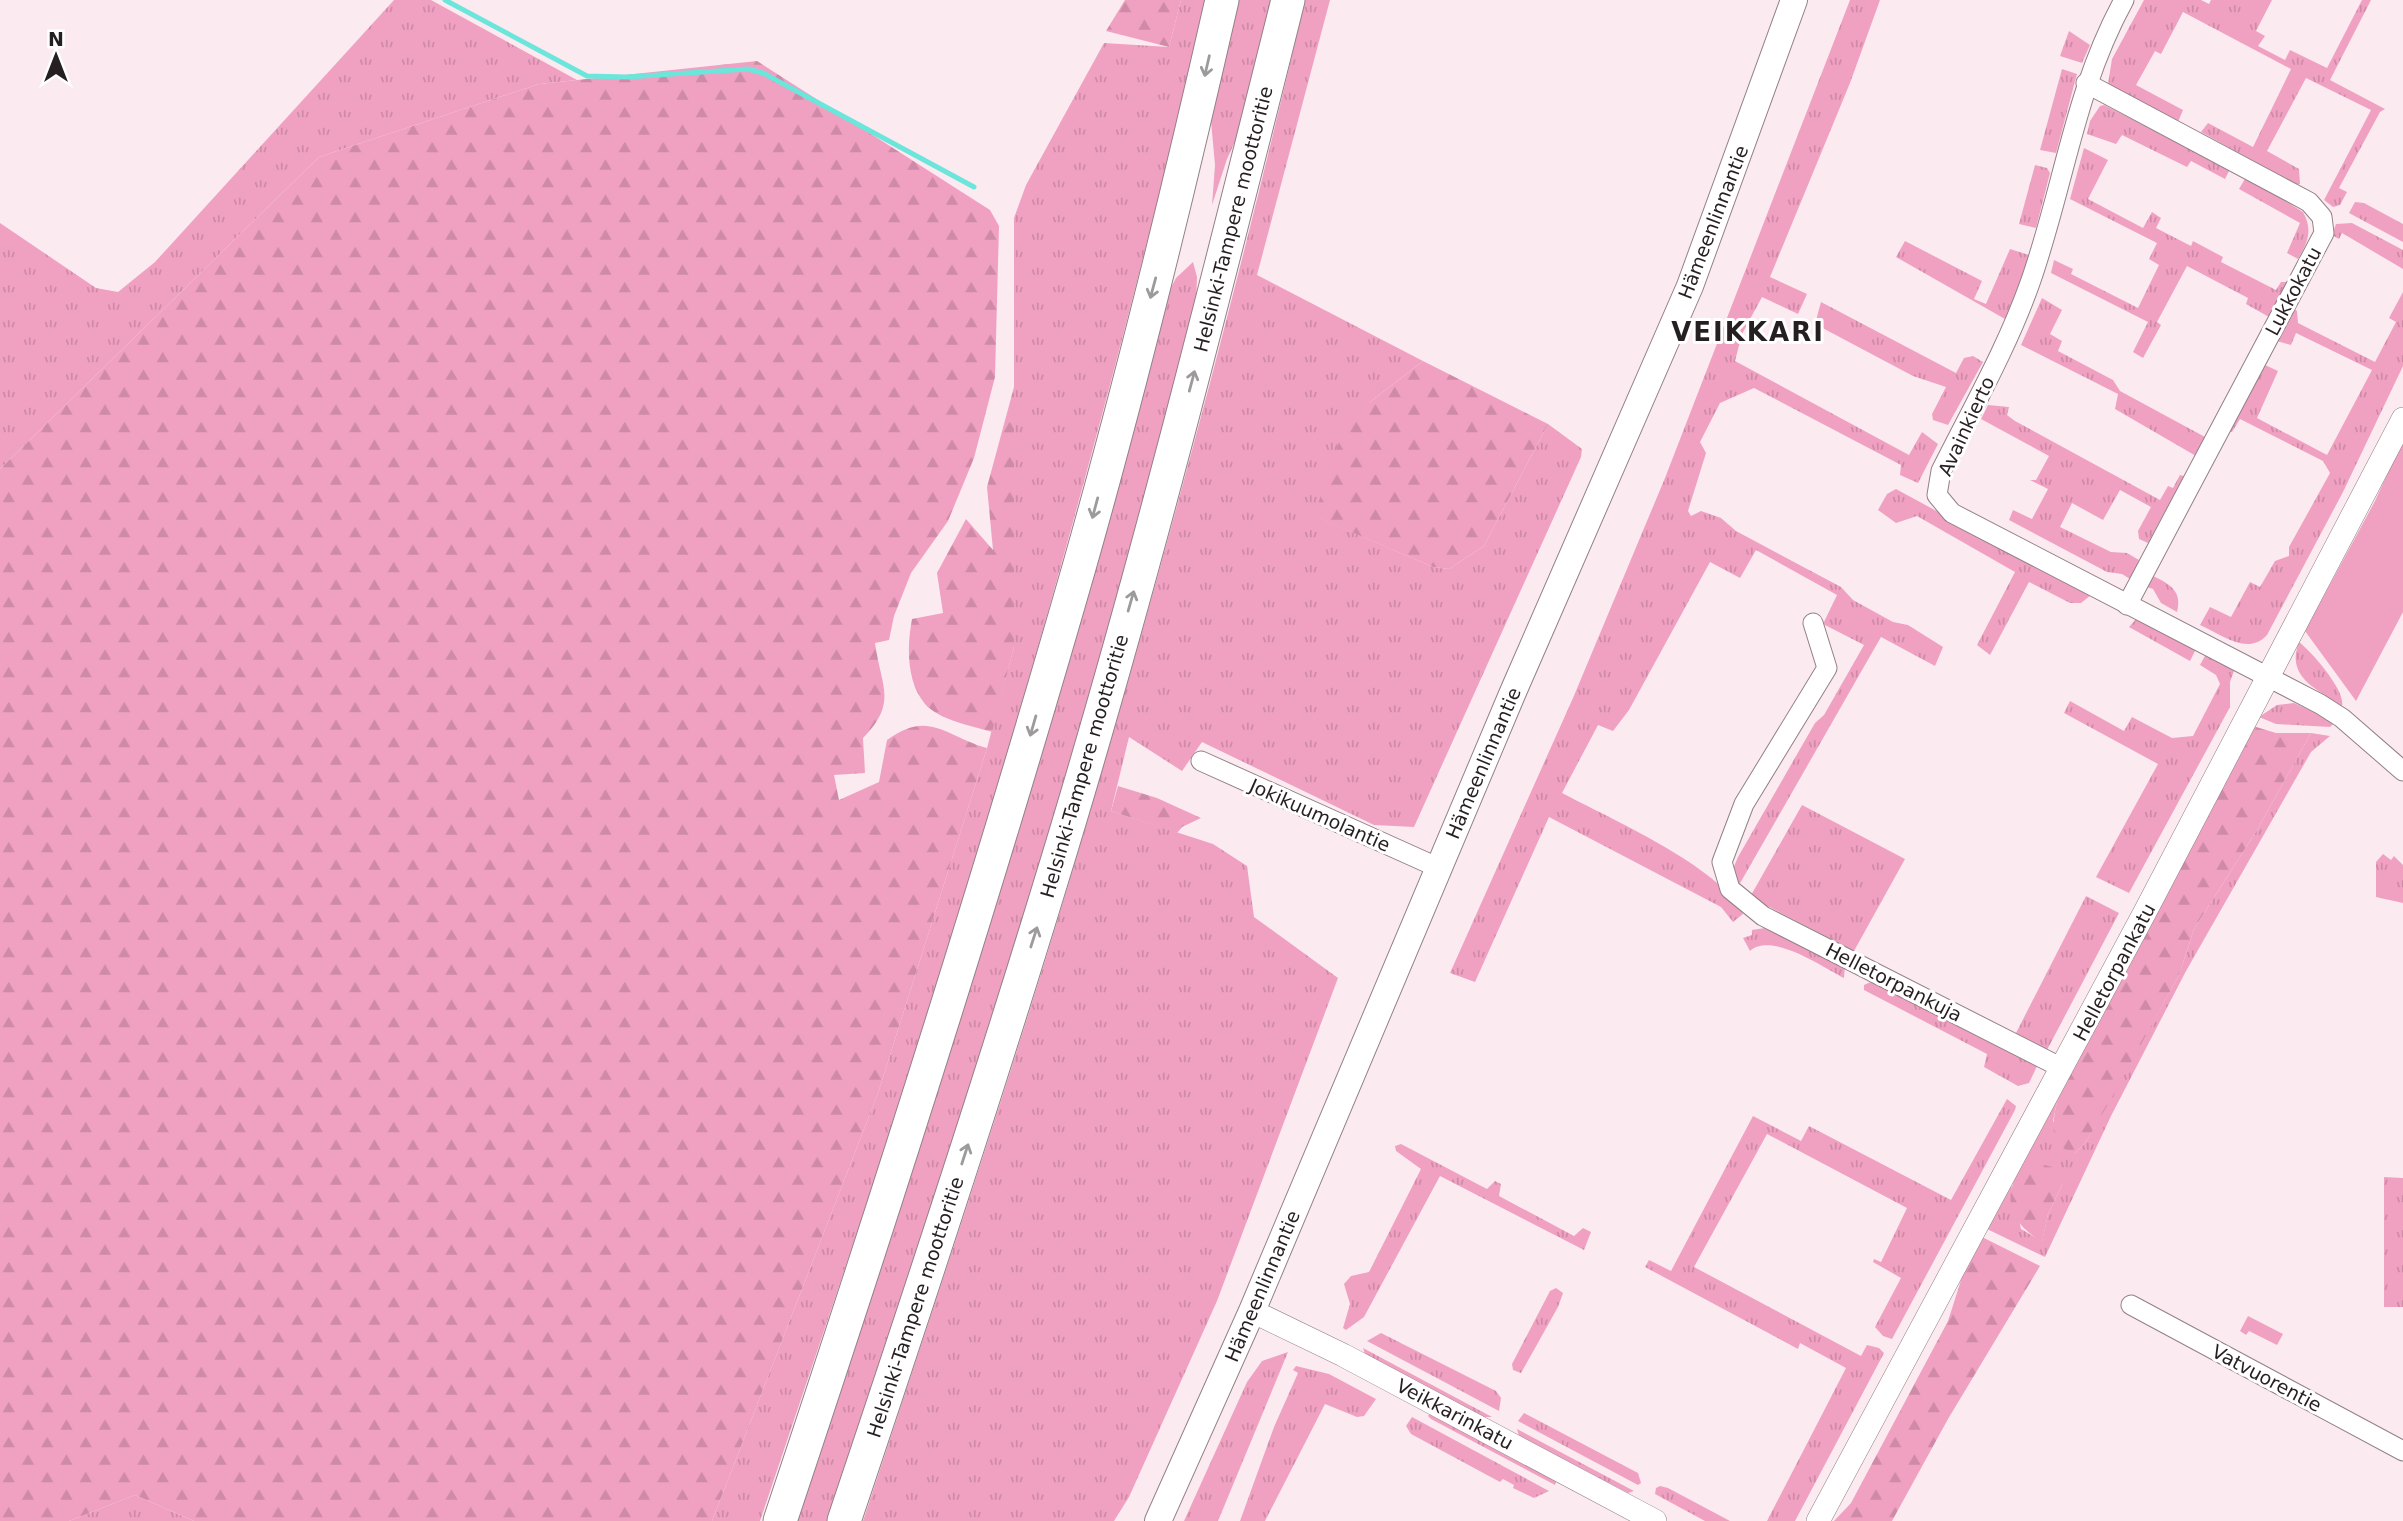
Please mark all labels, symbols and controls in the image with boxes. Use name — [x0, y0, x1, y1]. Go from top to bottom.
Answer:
north arrow — [21, 21, 91, 91]
text: N — [48, 28, 64, 50]
one-way arrow — [1200, 55, 1213, 77]
street label: Helsinki-Tampere moottoritie — [1189, 84, 1277, 354]
street label: Hämeenlinnantie — [1674, 142, 1752, 302]
street label: Lukkokatu — [2261, 243, 2325, 339]
one-way arrow — [1146, 276, 1159, 298]
district label: VEIKKARI — [1671, 317, 1825, 347]
one-way arrow — [1186, 371, 1199, 393]
street label: Avainkierto — [1933, 373, 1999, 479]
one-way arrow — [1088, 496, 1101, 518]
one-way arrow — [1126, 590, 1139, 612]
street label: Helsinki-Tampere moottoritie — [1036, 632, 1132, 900]
street label: Hämeenlinnantie — [1441, 684, 1525, 842]
one-way arrow — [1025, 715, 1038, 737]
street label: Jokikuumolantie — [1245, 774, 1394, 856]
street label: Helletorpankatu — [2068, 899, 2160, 1045]
one-way arrow — [1028, 926, 1041, 948]
street label: Helletorpankuja — [1822, 938, 1966, 1026]
one-way arrow — [960, 1143, 972, 1165]
street label: Helsinki-Tampere moottoritie — [862, 1174, 968, 1440]
street label: Hämeenlinnantie — [1220, 1207, 1304, 1365]
street label: Vatvuorentie — [2208, 1340, 2326, 1416]
street label: Veikkarinkatu — [1393, 1374, 1517, 1454]

